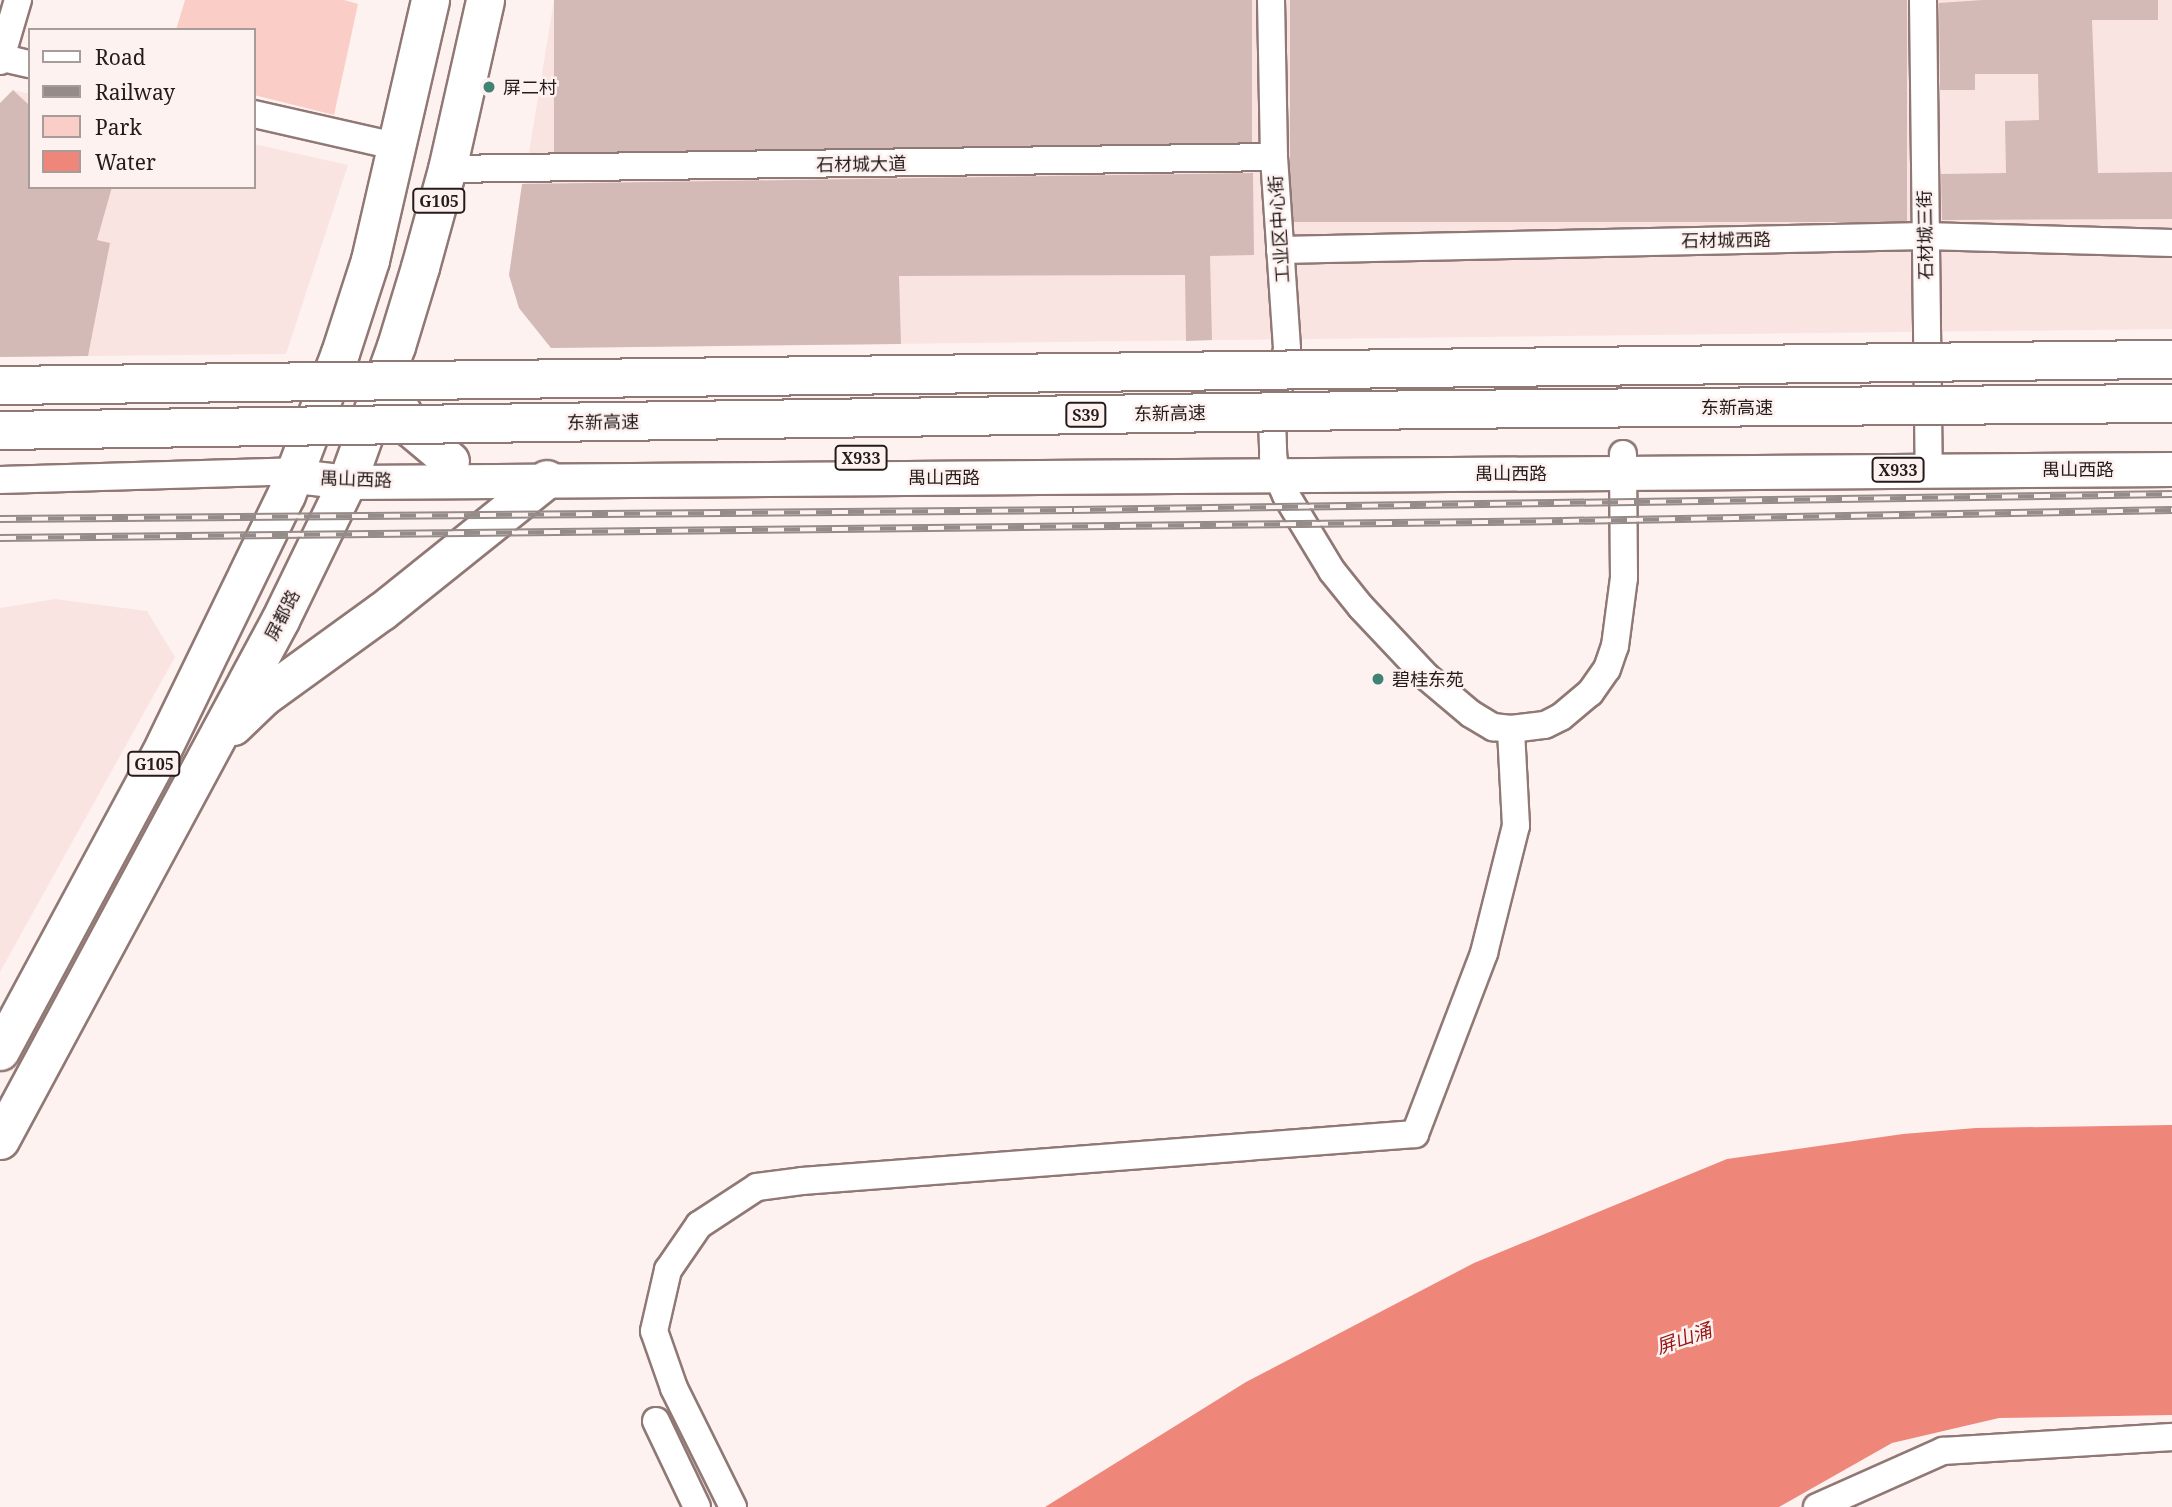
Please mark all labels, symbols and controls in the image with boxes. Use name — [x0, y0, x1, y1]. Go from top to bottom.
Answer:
legend — [28, 28, 256, 189]
text: Road — [95, 43, 146, 71]
place label: 屏二村 — [503, 76, 557, 98]
text: Railway — [95, 78, 175, 106]
marker: 屏二村 — [481, 79, 497, 95]
text: Park — [95, 113, 142, 141]
text: Water — [95, 148, 156, 176]
street label: 石材城大道 — [816, 152, 906, 176]
street label: 工业区中心街 — [1264, 174, 1294, 284]
road number: G105 — [411, 188, 467, 214]
street label: 石材城三街 — [1913, 190, 1937, 280]
street label: 石材城西路 — [1681, 228, 1771, 252]
street label: 东新高速 — [1701, 396, 1773, 418]
road number: S39 — [1065, 402, 1107, 428]
street label: 东新高速 — [1134, 402, 1206, 424]
street label: 东新高速 — [567, 411, 639, 433]
road number: X933 — [833, 446, 889, 471]
road number: X933 — [1870, 457, 1926, 482]
street label: 禺山西路 — [2042, 458, 2114, 480]
street label: 禺山西路 — [1475, 462, 1547, 484]
street label: 禺山西路 — [908, 466, 980, 488]
street label: 禺山西路 — [320, 467, 392, 491]
street label: 屏都路 — [260, 586, 304, 644]
place label: 碧桂东苑 — [1392, 668, 1464, 690]
marker: 碧桂东苑 — [1370, 671, 1386, 687]
road number: G105 — [126, 751, 182, 776]
water label: 屏山涌 — [1653, 1319, 1715, 1359]

